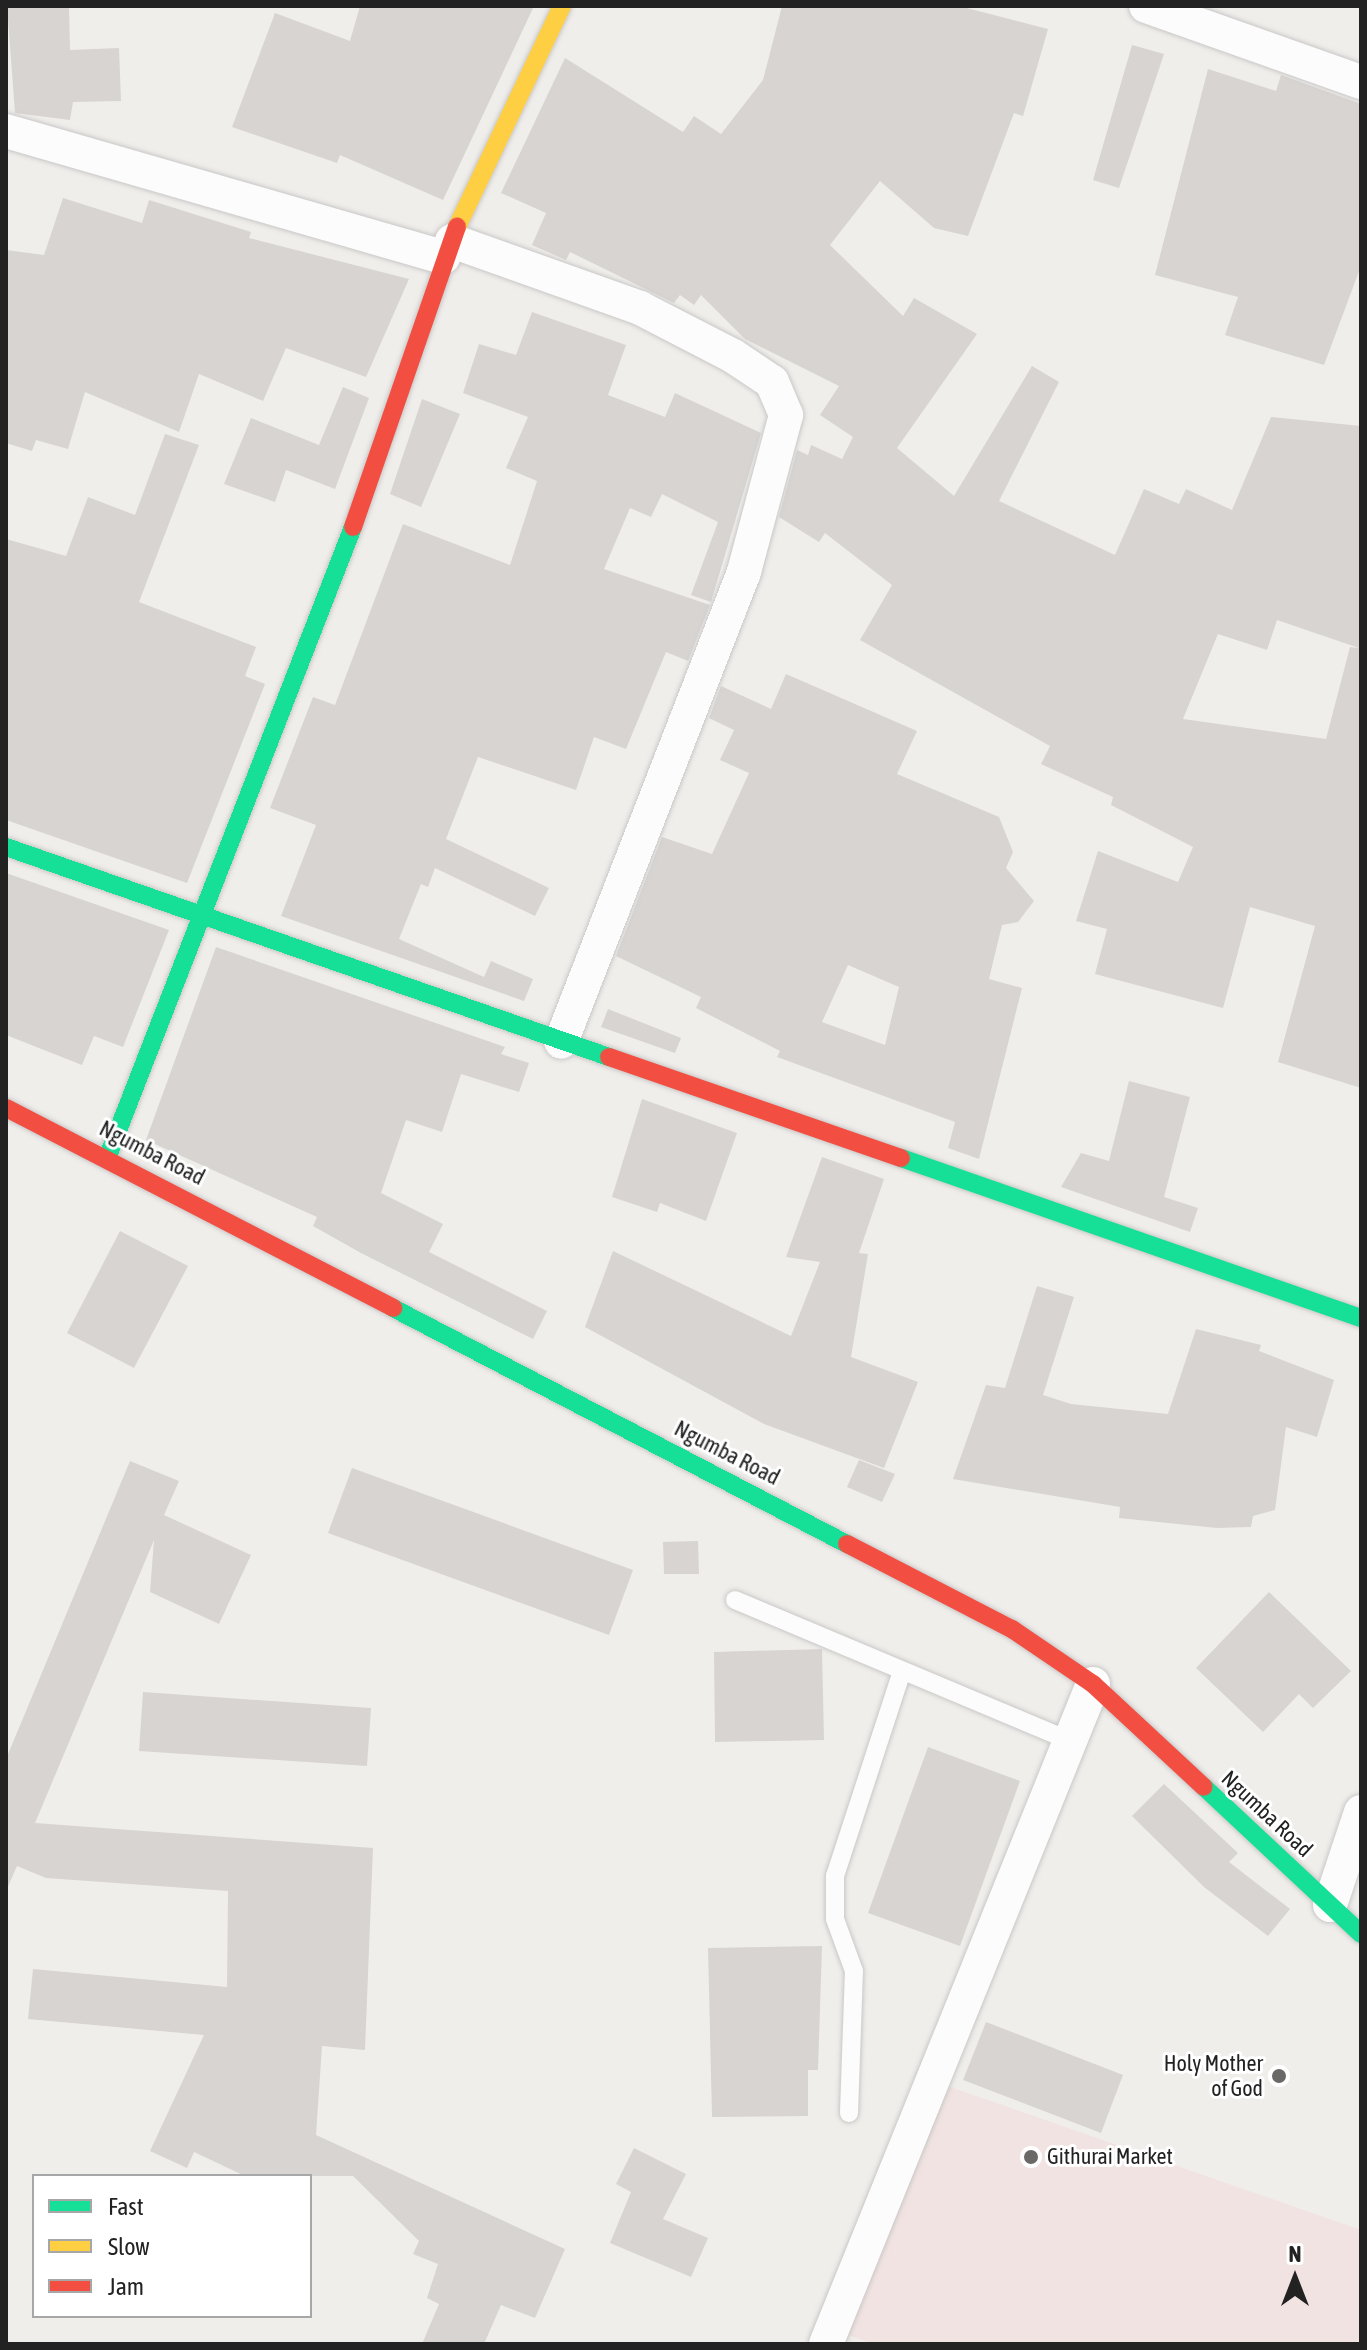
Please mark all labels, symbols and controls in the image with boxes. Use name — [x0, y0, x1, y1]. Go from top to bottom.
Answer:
street label: Ngumba Road — [95, 1115, 209, 1191]
street label: Ngumba Road — [670, 1415, 784, 1491]
street label: Ngumba Road — [1216, 1765, 1318, 1863]
place label: Holy Mother of God — [1164, 2050, 1263, 2102]
marker: Holy Mother of God — [1270, 2067, 1288, 2085]
place label: Githurai Market — [1047, 2144, 1173, 2170]
marker: Githurai Market — [1022, 2148, 1040, 2166]
legend — [32, 2174, 312, 2318]
text: Fast — [108, 2193, 144, 2220]
text: Slow — [108, 2233, 150, 2260]
north arrow — [1255, 2238, 1335, 2318]
text: N — [1289, 2241, 1301, 2267]
text: Jam — [108, 2273, 144, 2300]

